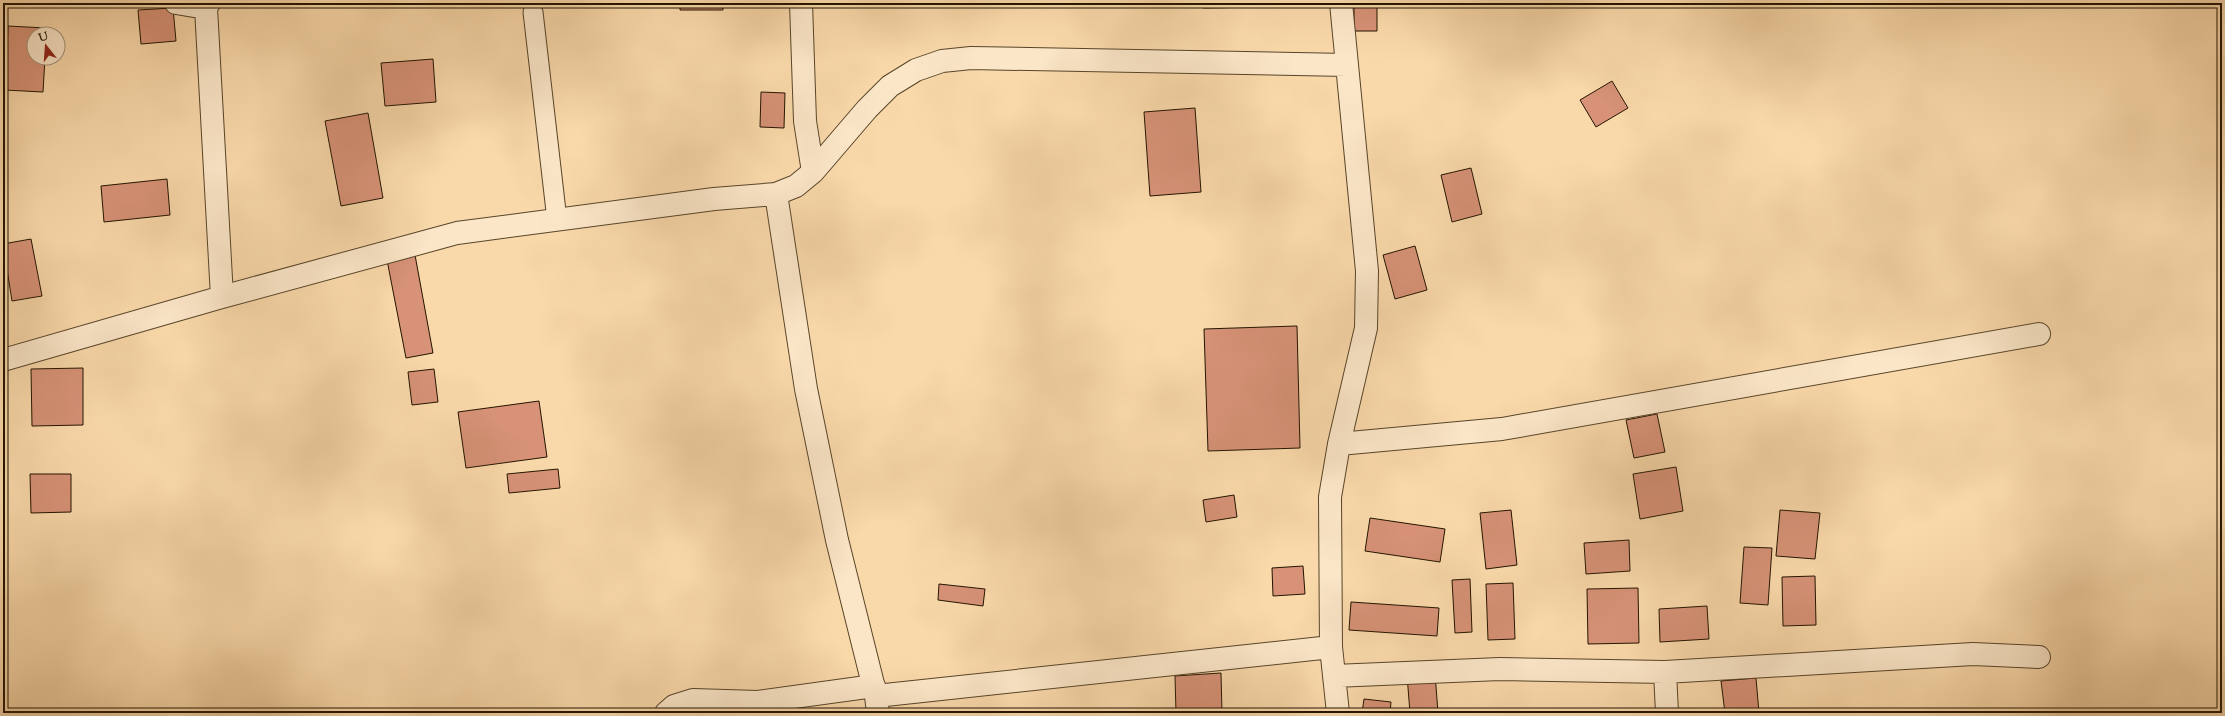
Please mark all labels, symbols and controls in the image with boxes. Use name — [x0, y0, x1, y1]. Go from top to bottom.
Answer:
north arrow — [26, 26, 66, 66]
text: U — [36, 28, 50, 47]

